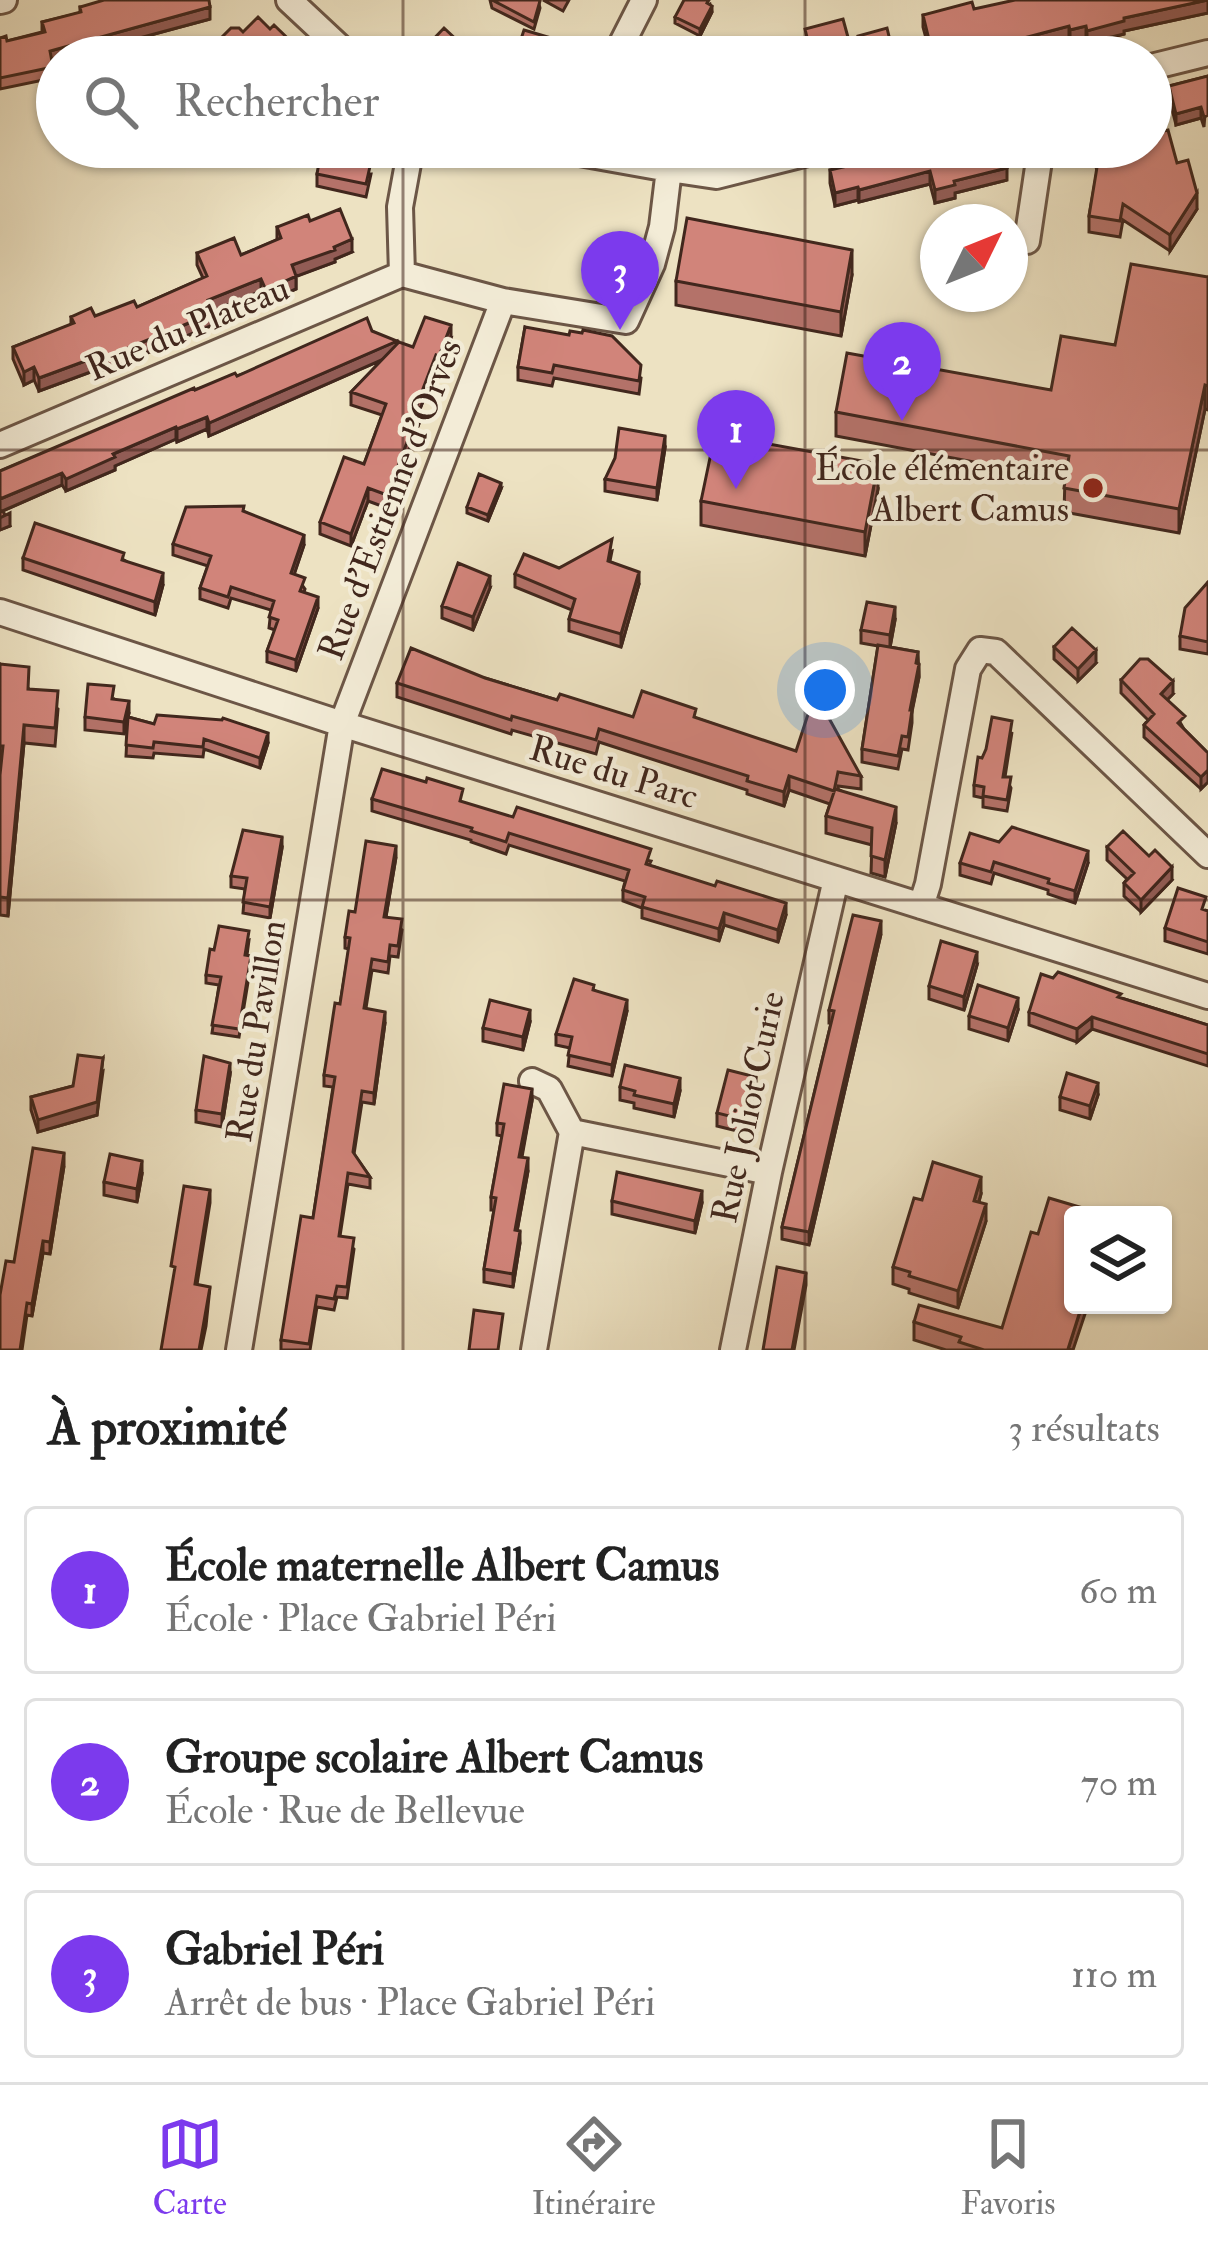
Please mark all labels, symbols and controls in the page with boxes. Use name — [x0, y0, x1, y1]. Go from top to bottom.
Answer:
search box — [36, 36, 1172, 168]
icon: search — [78, 69, 144, 135]
text: Rechercher — [174, 74, 379, 130]
north arrow — [920, 204, 1028, 312]
pin: 3 — [581, 231, 659, 330]
street label: Rue du Plateau — [79, 266, 296, 391]
pin: 2 — [863, 322, 941, 421]
street label: Rue d'Estienne d'Orves — [308, 333, 472, 666]
pin: 1 — [697, 390, 775, 489]
place label: École élémentaire Albert Camus — [815, 445, 1069, 532]
marker: École élémentaire Albert Camus — [1080, 475, 1106, 501]
your location — [795, 660, 855, 720]
street label: Rue du Parc — [524, 726, 703, 819]
street label: Rue du Pavillon — [217, 917, 296, 1146]
street label: Rue Joliot Curie — [702, 987, 795, 1227]
map controls — [1064, 1206, 1172, 1314]
button: layers — [1064, 1206, 1172, 1314]
text: À proximité — [48, 1396, 287, 1460]
text: 3 résultats — [1008, 1404, 1160, 1453]
text: École maternelle Albert Camus — [165, 1538, 719, 1594]
text: 1 — [83, 1566, 97, 1615]
text: 60 m — [1079, 1566, 1157, 1615]
text: École · Place Gabriel Péri — [165, 1594, 557, 1643]
text: Groupe scolaire Albert Camus — [165, 1730, 703, 1786]
text: 2 — [80, 1758, 100, 1807]
text: 70 m — [1081, 1758, 1157, 1807]
text: École · Rue de Bellevue — [165, 1786, 525, 1835]
text: Gabriel Péri — [165, 1922, 384, 1978]
text: 3 — [83, 1950, 97, 1999]
text: 110 m — [1071, 1950, 1157, 1999]
text: Arrêt de bus · Place Gabriel Péri — [165, 1978, 655, 2027]
tab: Carte — [152, 2111, 227, 2224]
tab: Itinéraire — [532, 2111, 656, 2224]
tab: Favoris — [960, 2111, 1056, 2224]

